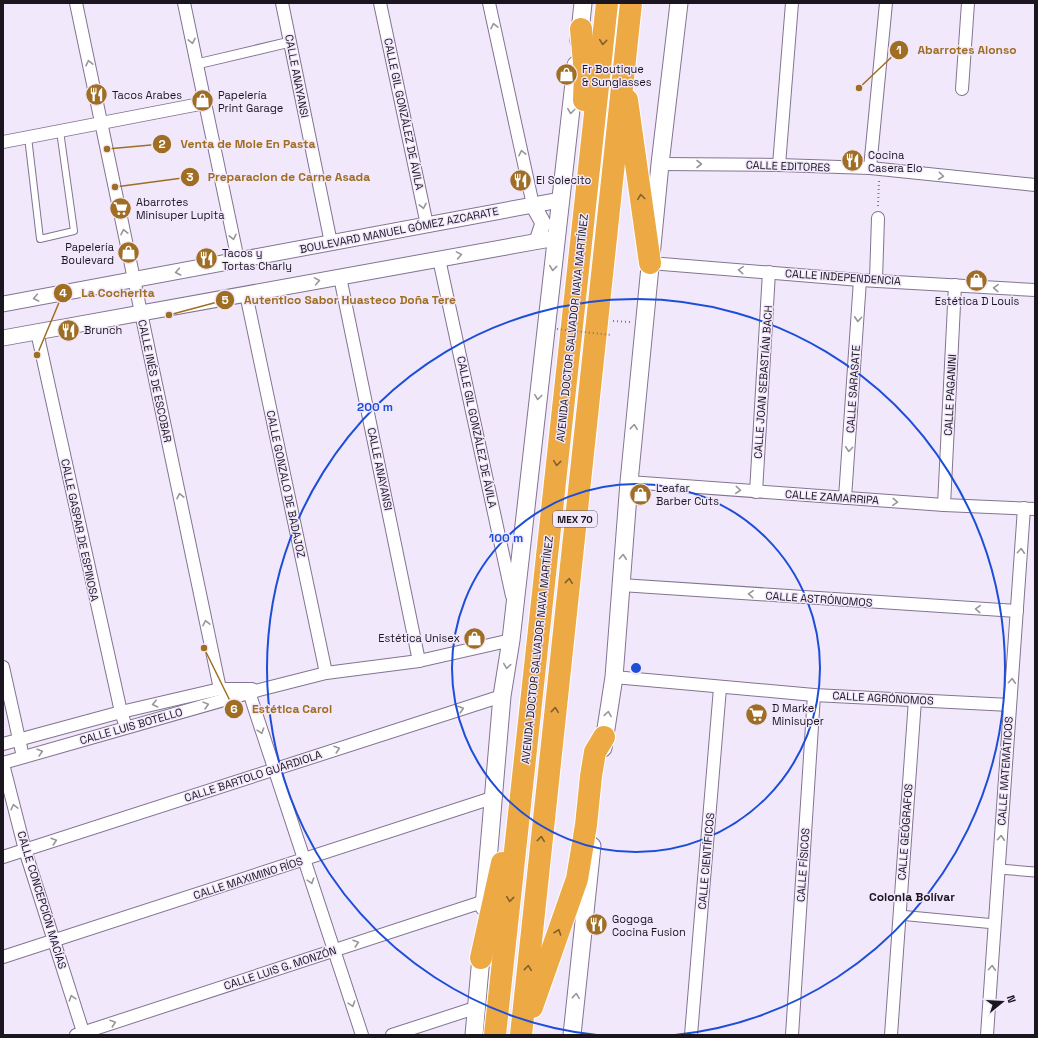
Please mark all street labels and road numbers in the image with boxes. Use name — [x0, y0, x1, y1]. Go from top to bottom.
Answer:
street label: CALLE ANAYANSI — [282, 33, 312, 119]
street label: CALLE GIL GONZÁLEZ DE ÁVILA — [381, 37, 427, 191]
street label: CALLE EDITORES — [746, 158, 831, 174]
street label: BOULEVARD MANUEL GÓMEZ AZCARATE — [298, 203, 500, 256]
street label: AVENIDA DOCTOR SALVADOR NAVA MARTÍNEZ — [553, 213, 591, 443]
street label: CALLE INDEPENDENCIA — [785, 266, 901, 288]
street label: CALLE JOAN SEBASTIÁN BACH — [751, 305, 775, 459]
street label: CALLE INÉS DE ESCOBAR — [135, 318, 175, 444]
street label: CALLE SARASATE — [843, 345, 863, 433]
street label: CALLE PAGANINI — [941, 354, 959, 436]
street label: CALLE GIL GONZÁLEZ DE ÁVILA — [454, 355, 500, 509]
street label: CALLE GONZALO DE BADAJOZ — [263, 409, 309, 559]
street label: CALLE ANAYANSI — [364, 426, 396, 512]
street label: CALLE GASPAR DE ESPINOSA — [58, 457, 102, 603]
street label: CALLE ZAMARRIPA — [785, 487, 880, 507]
road number: MEX 70 — [553, 511, 597, 527]
street label: AVENIDA DOCTOR SALVADOR NAVA MARTÍNEZ — [518, 535, 556, 765]
street label: CALLE ASTRÓNOMOS — [765, 587, 873, 610]
street label: CALLE AGRÓNOMOS — [832, 687, 934, 708]
street label: CALLE LUIS BOTELLO — [78, 705, 184, 747]
street label: CALLE MATEMÁTICOS — [994, 716, 1016, 826]
street label: CALLE BARTOLO GUARDIOLA — [182, 747, 324, 805]
street label: CALLE GEÓGRAFOS — [894, 783, 915, 881]
street label: CALLE CIENTÍFICOS — [695, 812, 717, 910]
street label: CALLE FÍSICOS — [793, 827, 813, 902]
street label: CALLE CONCEPCIÓN MACÍAS — [14, 829, 71, 971]
street label: CALLE MAXIMINO RÍOS — [191, 854, 305, 902]
street label: CALLE LUIS G. MONZÓN — [221, 942, 338, 993]

